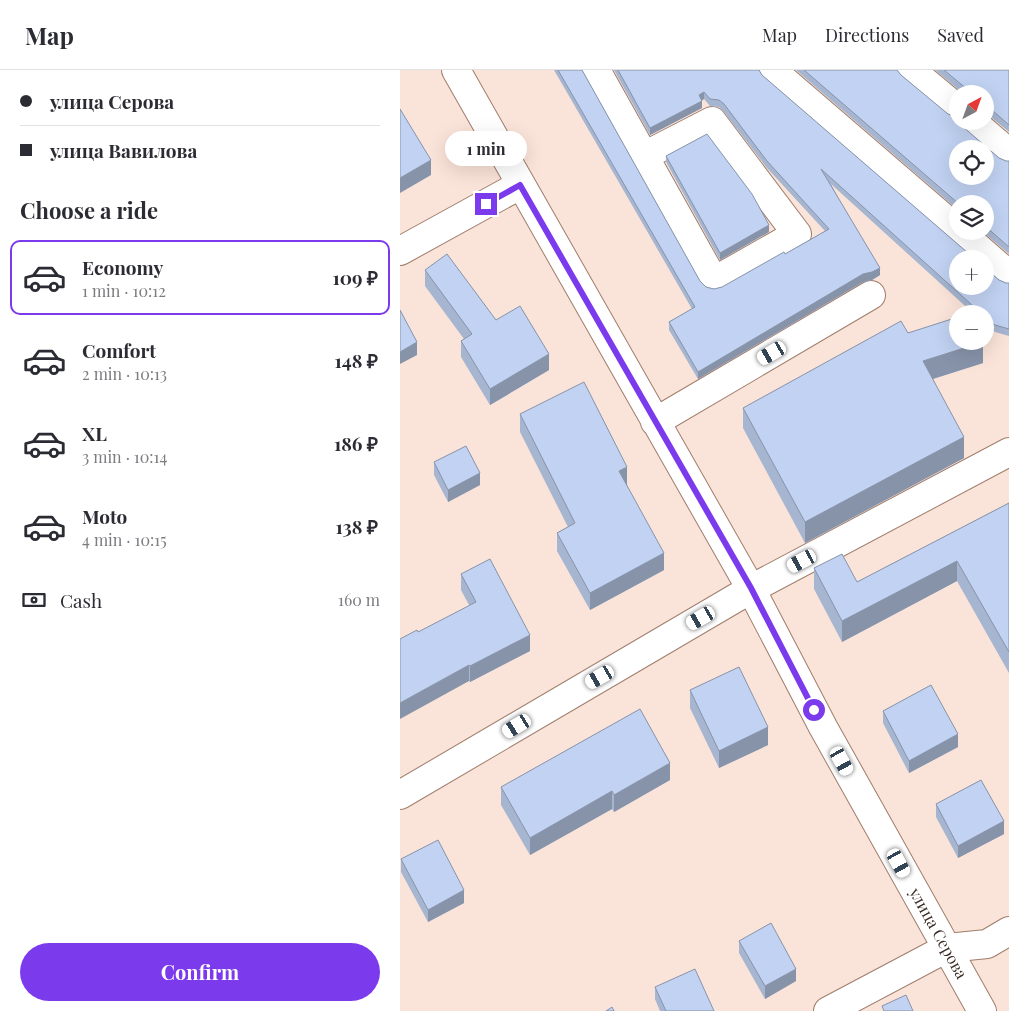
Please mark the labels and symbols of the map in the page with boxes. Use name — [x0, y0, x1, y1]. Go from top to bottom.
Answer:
north arrow — [949, 85, 994, 130]
callout: 1 min — [445, 132, 527, 166]
route end — [475, 193, 497, 215]
car — [755, 339, 788, 367]
car — [785, 547, 818, 575]
car — [684, 604, 717, 632]
car — [583, 663, 616, 691]
route start — [803, 699, 825, 721]
car — [500, 712, 533, 740]
car — [828, 744, 855, 778]
car — [885, 846, 912, 880]
street label: улица Серова — [905, 883, 973, 982]

